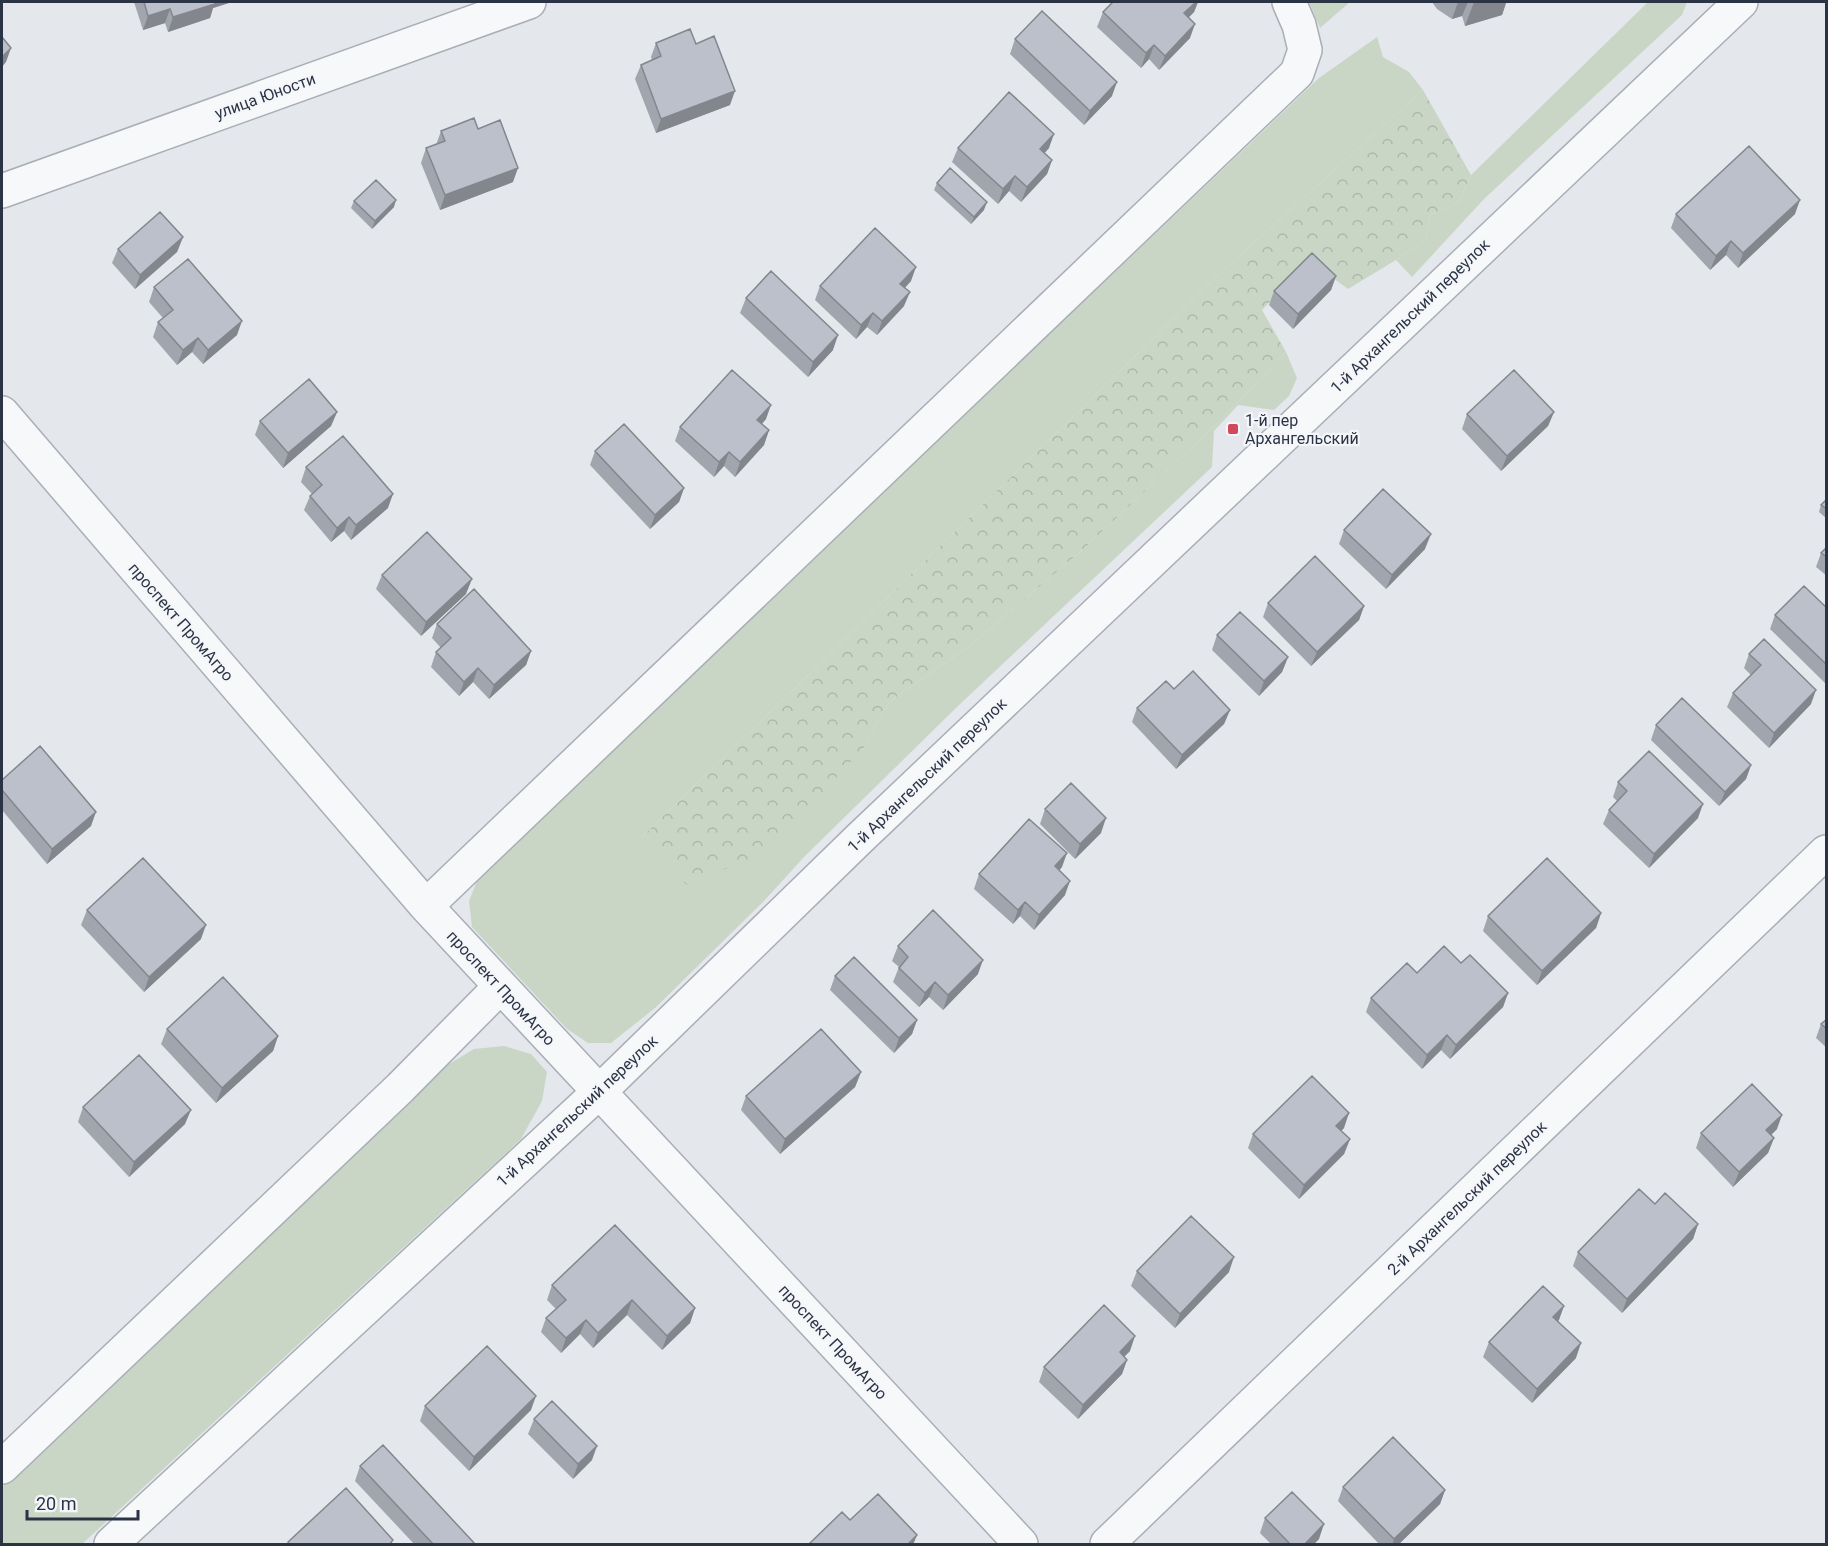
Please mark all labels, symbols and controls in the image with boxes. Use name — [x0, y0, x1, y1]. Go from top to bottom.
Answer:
street label: улица Юности — [212, 69, 318, 123]
street label: 1-й Архангельский переулок — [1327, 235, 1494, 397]
place label: 1-й пер Архангельский — [1245, 411, 1359, 448]
marker: 1-й пер Архангельский — [1226, 422, 1240, 436]
street label: проспект ПромАгро — [124, 559, 238, 685]
street label: 1-й Архангельский переулок — [844, 694, 1011, 856]
street label: проспект ПромАгро — [443, 927, 559, 1049]
street label: 1-й Архангельский переулок — [492, 1031, 662, 1191]
street label: 2-й Архангельский переулок — [1384, 1117, 1551, 1279]
street label: проспект ПромАгро — [775, 1281, 891, 1403]
scale bar — [27, 1483, 138, 1521]
text: 20 m — [36, 1493, 76, 1514]

